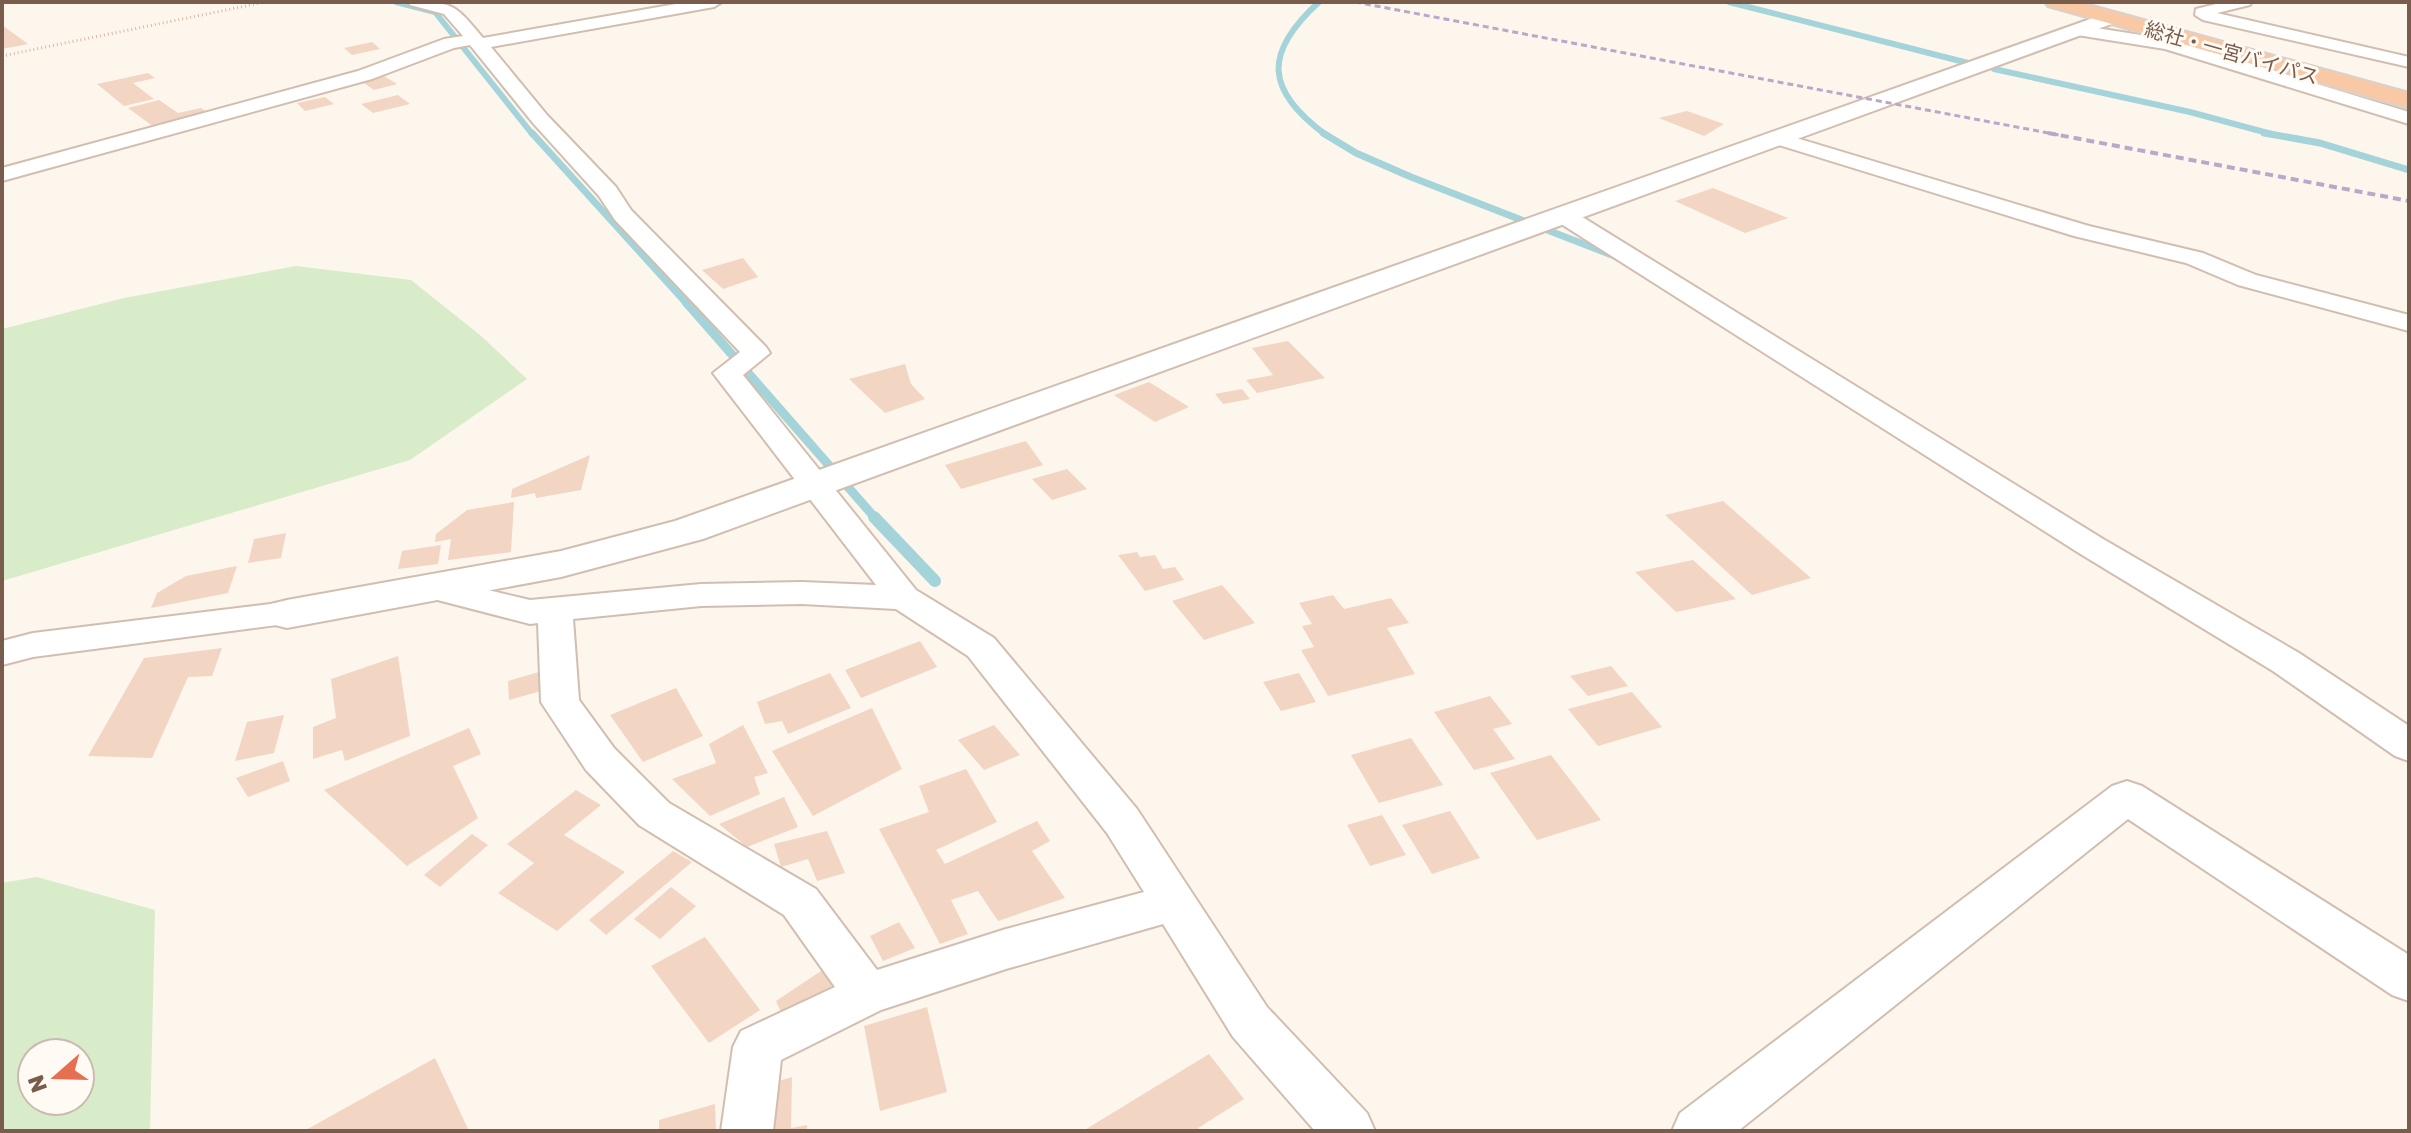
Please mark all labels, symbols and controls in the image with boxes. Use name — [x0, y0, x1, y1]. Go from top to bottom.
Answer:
street label: 総社・一宮バイパス — [2142, 16, 2322, 88]
north arrow — [16, 1037, 96, 1117]
text: N — [21, 1072, 52, 1096]

